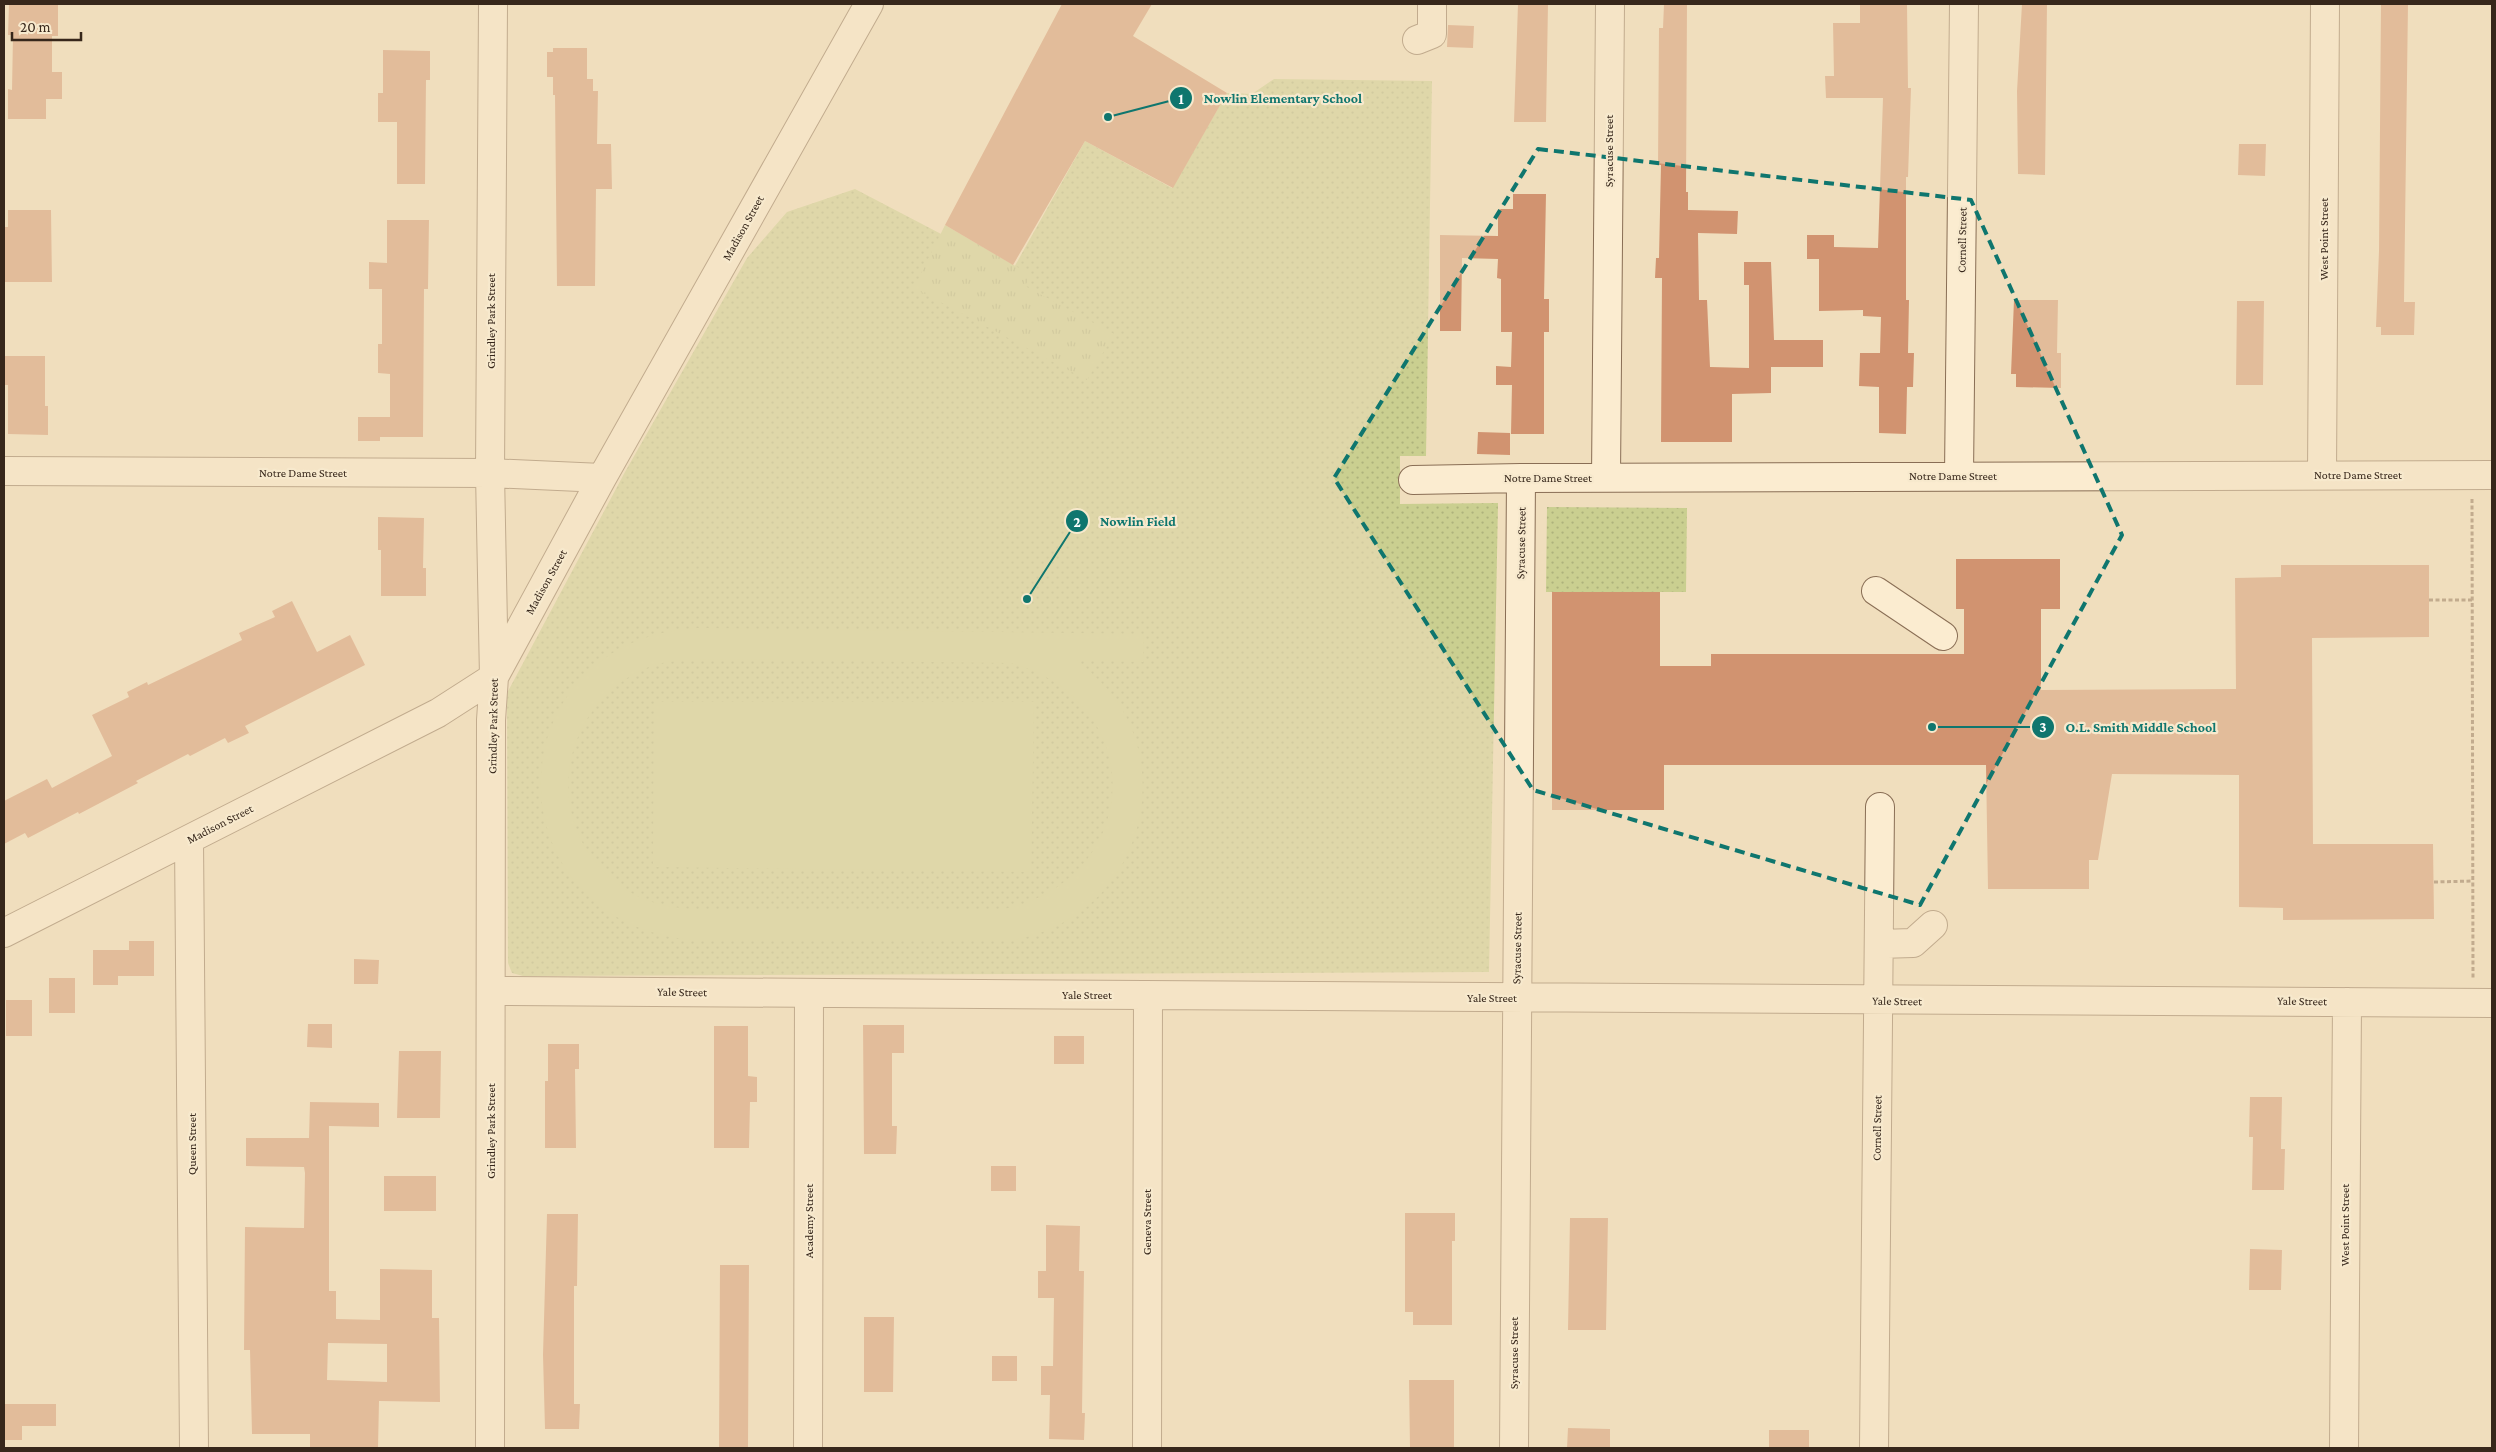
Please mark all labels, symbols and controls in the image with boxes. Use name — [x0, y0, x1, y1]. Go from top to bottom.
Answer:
scale bar — [12, 10, 81, 42]
text: 20 m — [20, 19, 51, 35]
callout: Nowlin Elementary School — [1169, 84, 1372, 113]
text: Nowlin Elementary School — [1204, 90, 1362, 106]
text: 1 — [1178, 91, 1184, 107]
street label: Syracuse Street — [1602, 114, 1616, 187]
street label: Madison Street — [719, 192, 767, 263]
street label: West Point Street — [2317, 197, 2331, 280]
street label: Cornell Street — [1954, 206, 1970, 273]
street label: Grindley Park Street — [484, 272, 498, 369]
street label: Notre Dame Street — [259, 466, 348, 480]
street label: Notre Dame Street — [2314, 468, 2403, 482]
street label: Notre Dame Street — [1909, 469, 1998, 483]
street label: Notre Dame Street — [1504, 471, 1593, 485]
street label: Syracuse Street — [1513, 506, 1529, 579]
callout: Nowlin Field — [1065, 507, 1186, 536]
text: Nowlin Field — [1100, 513, 1176, 529]
text: 2 — [1073, 514, 1081, 530]
street label: Madison Street — [522, 546, 570, 617]
street label: Grindley Park Street — [485, 677, 501, 774]
callout: O.L. Smith Middle School — [2031, 713, 2227, 742]
text: 3 — [2039, 719, 2047, 735]
text: O.L. Smith Middle School — [2066, 719, 2216, 735]
street label: Madison Street — [185, 801, 256, 847]
street label: Syracuse Street — [1509, 911, 1525, 984]
street label: Yale Street — [657, 985, 708, 999]
street label: Yale Street — [1062, 988, 1113, 1002]
street label: Yale Street — [1467, 991, 1518, 1005]
street label: Yale Street — [1872, 994, 1923, 1008]
street label: Yale Street — [2277, 994, 2328, 1008]
street label: Grindley Park Street — [484, 1082, 498, 1179]
street label: Cornell Street — [1869, 1094, 1885, 1161]
street label: Queen Street — [185, 1112, 199, 1175]
street label: Academy Street — [802, 1183, 816, 1258]
street label: West Point Street — [2338, 1183, 2352, 1266]
street label: Geneva Street — [1140, 1188, 1154, 1255]
street label: Syracuse Street — [1507, 1316, 1521, 1389]

